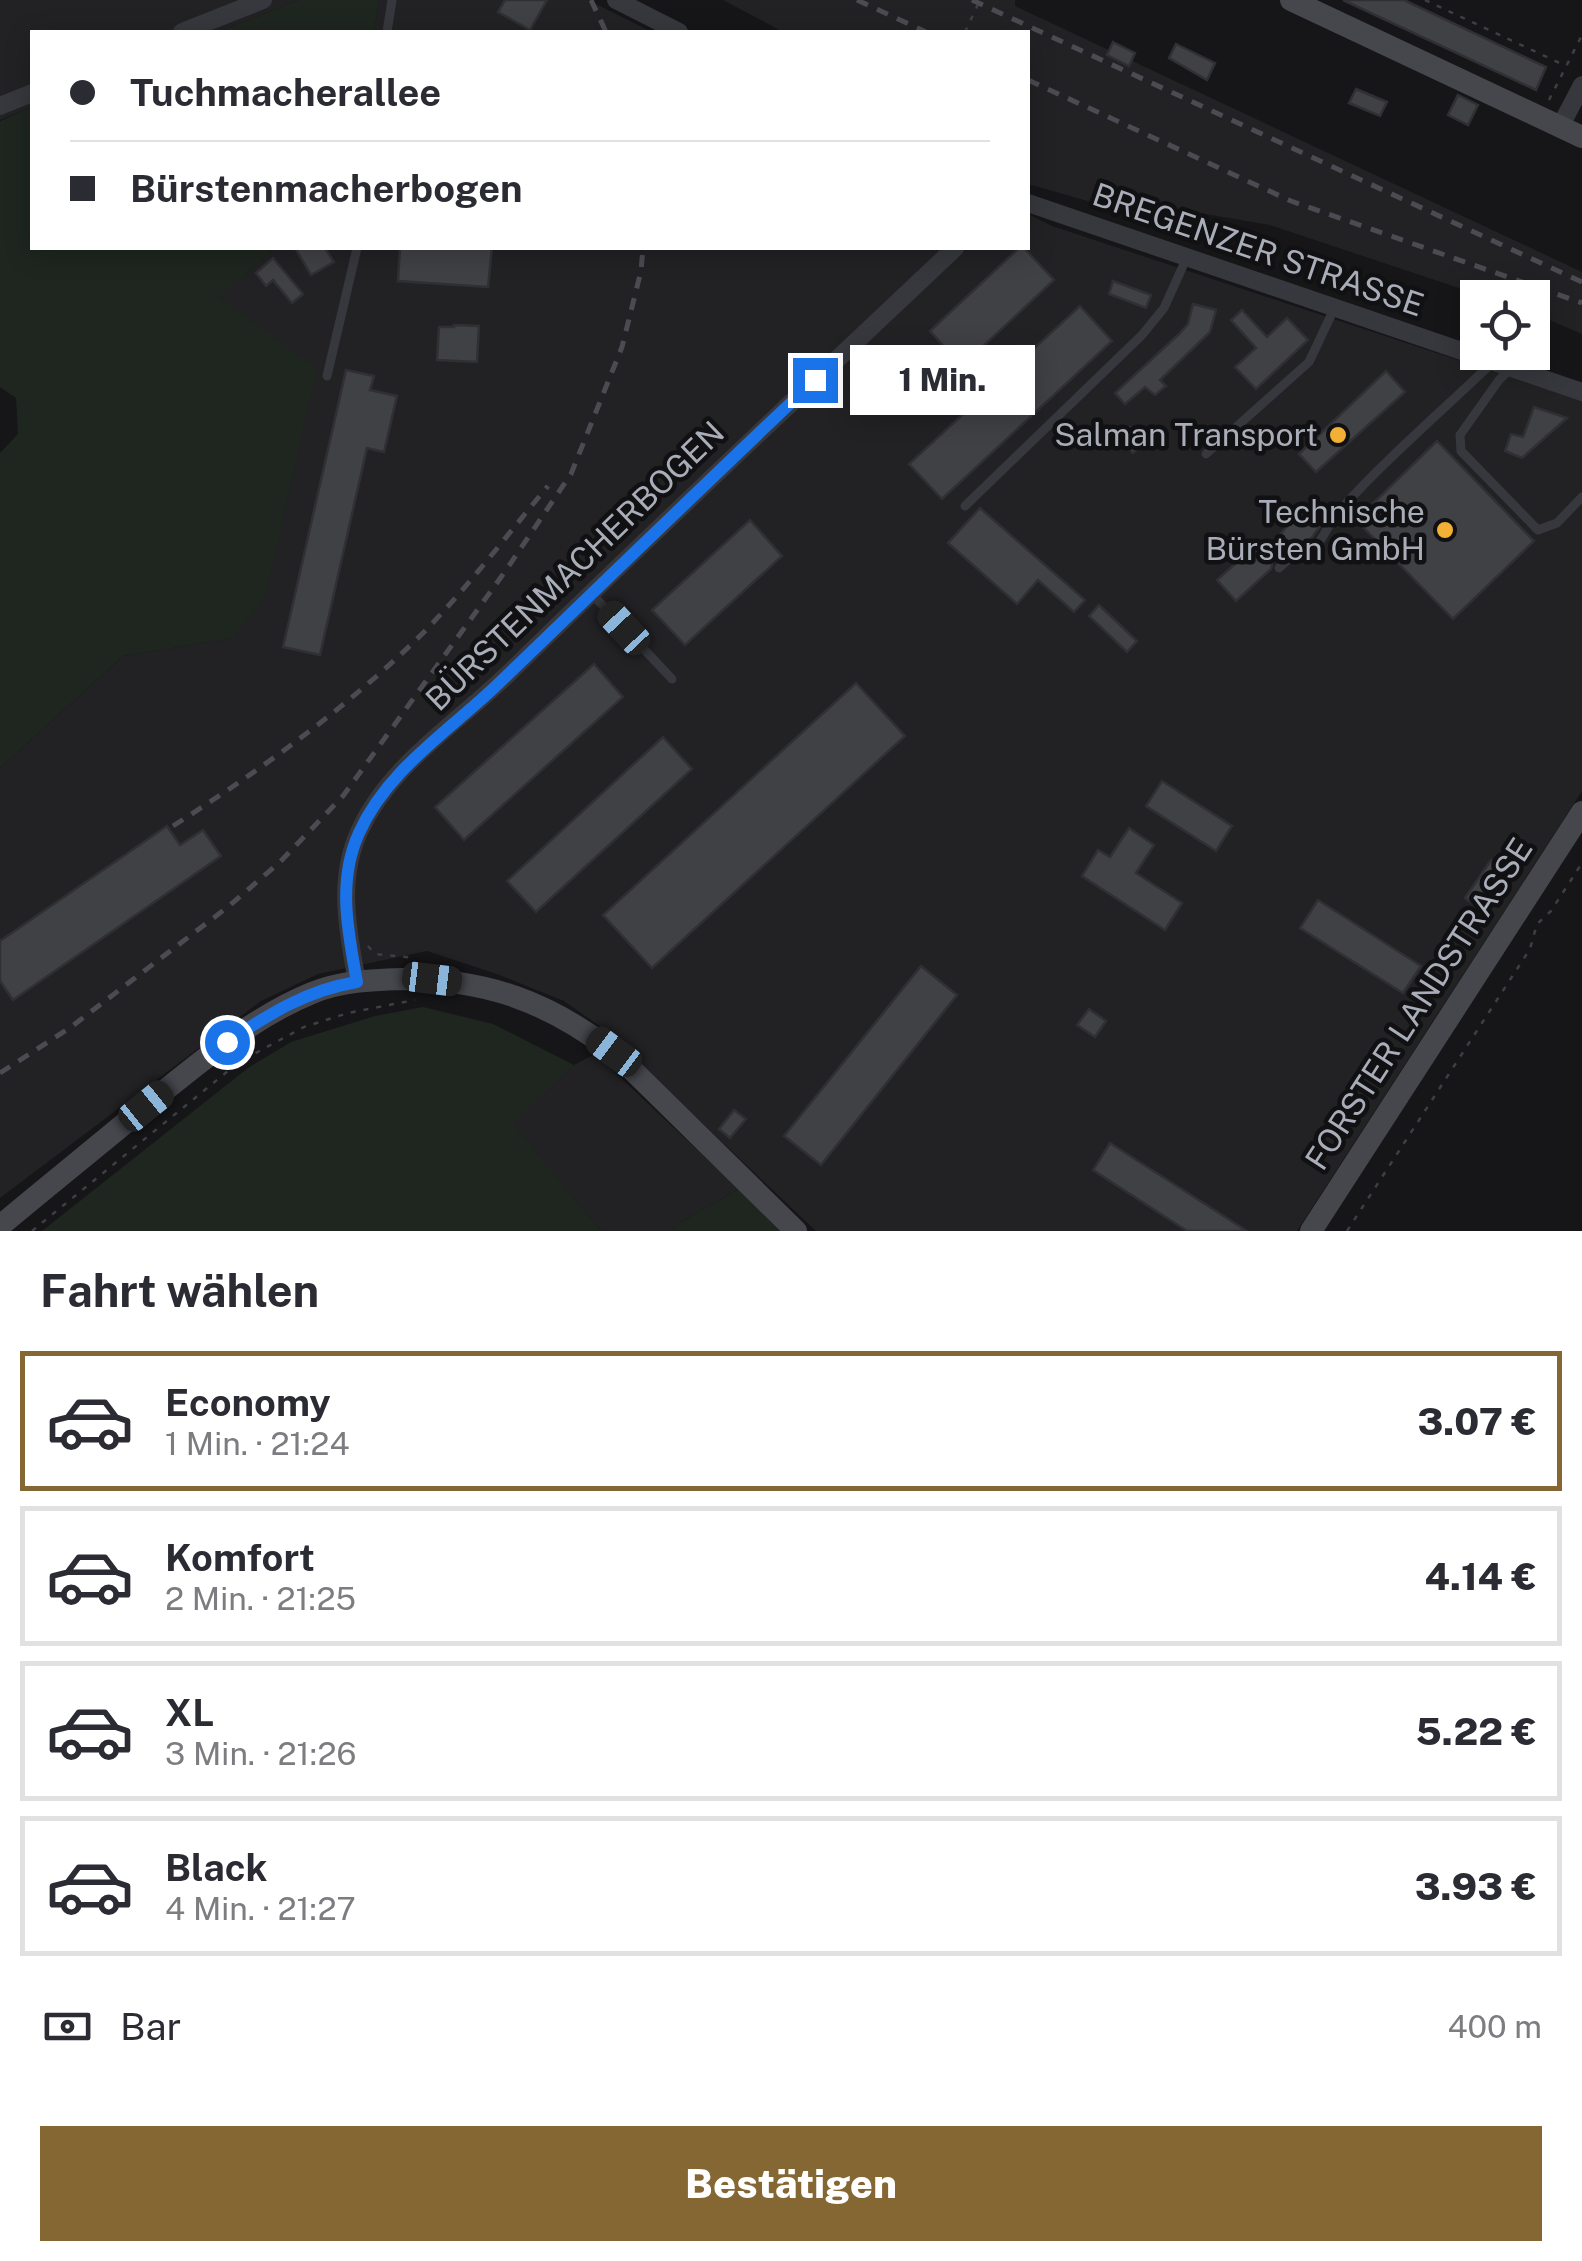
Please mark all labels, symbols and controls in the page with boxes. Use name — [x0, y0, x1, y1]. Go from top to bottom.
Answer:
text: Tuchmacherallee — [130, 70, 441, 115]
text: Bürstenmacherbogen — [130, 166, 523, 211]
street label: BREGENZER STRASSE — [1088, 175, 1428, 324]
map controls — [1460, 280, 1550, 370]
button: locate — [1460, 280, 1550, 370]
callout: 1 Min. — [850, 345, 1035, 415]
route end — [793, 358, 838, 403]
text: 1 Min. — [898, 361, 987, 398]
street label: BÜRSTENMACHERBOGEN — [418, 414, 731, 718]
place label: Salman Transport — [1054, 416, 1318, 453]
marker: Salman Transport — [1327, 424, 1349, 446]
place label: Technische Bürsten GmbH — [1206, 493, 1425, 567]
marker: Technische Bürsten GmbH — [1434, 519, 1456, 541]
car — [593, 596, 655, 660]
street label: FORSTER LANDSTRASSE — [1298, 831, 1540, 1176]
car — [400, 960, 464, 998]
route start — [205, 1020, 250, 1065]
car — [581, 1022, 647, 1082]
car — [113, 1075, 179, 1137]
text: Fahrt wählen — [40, 1264, 319, 1317]
icon: car — [45, 1376, 135, 1466]
text: Economy — [165, 1380, 331, 1425]
text: 3.07 € — [1417, 1399, 1537, 1444]
text: 1 Min. · 21:24 — [165, 1425, 350, 1462]
icon: car — [45, 1531, 135, 1621]
text: Komfort — [165, 1535, 315, 1580]
text: 4.14 € — [1425, 1554, 1537, 1599]
text: 2 Min. · 21:25 — [165, 1580, 356, 1617]
icon: car — [45, 1686, 135, 1776]
text: XL — [165, 1690, 214, 1735]
text: 5.22 € — [1415, 1709, 1537, 1754]
text: 3 Min. · 21:26 — [165, 1735, 357, 1772]
icon: car — [45, 1841, 135, 1931]
text: Black — [165, 1845, 268, 1890]
text: 3.93 € — [1415, 1864, 1537, 1909]
text: 4 Min. · 21:27 — [165, 1890, 356, 1927]
icon: cash — [40, 1999, 95, 2054]
text: Bar — [120, 2004, 181, 2049]
text: 400 m — [1447, 2008, 1542, 2045]
button: Bestätigen — [40, 2126, 1542, 2241]

